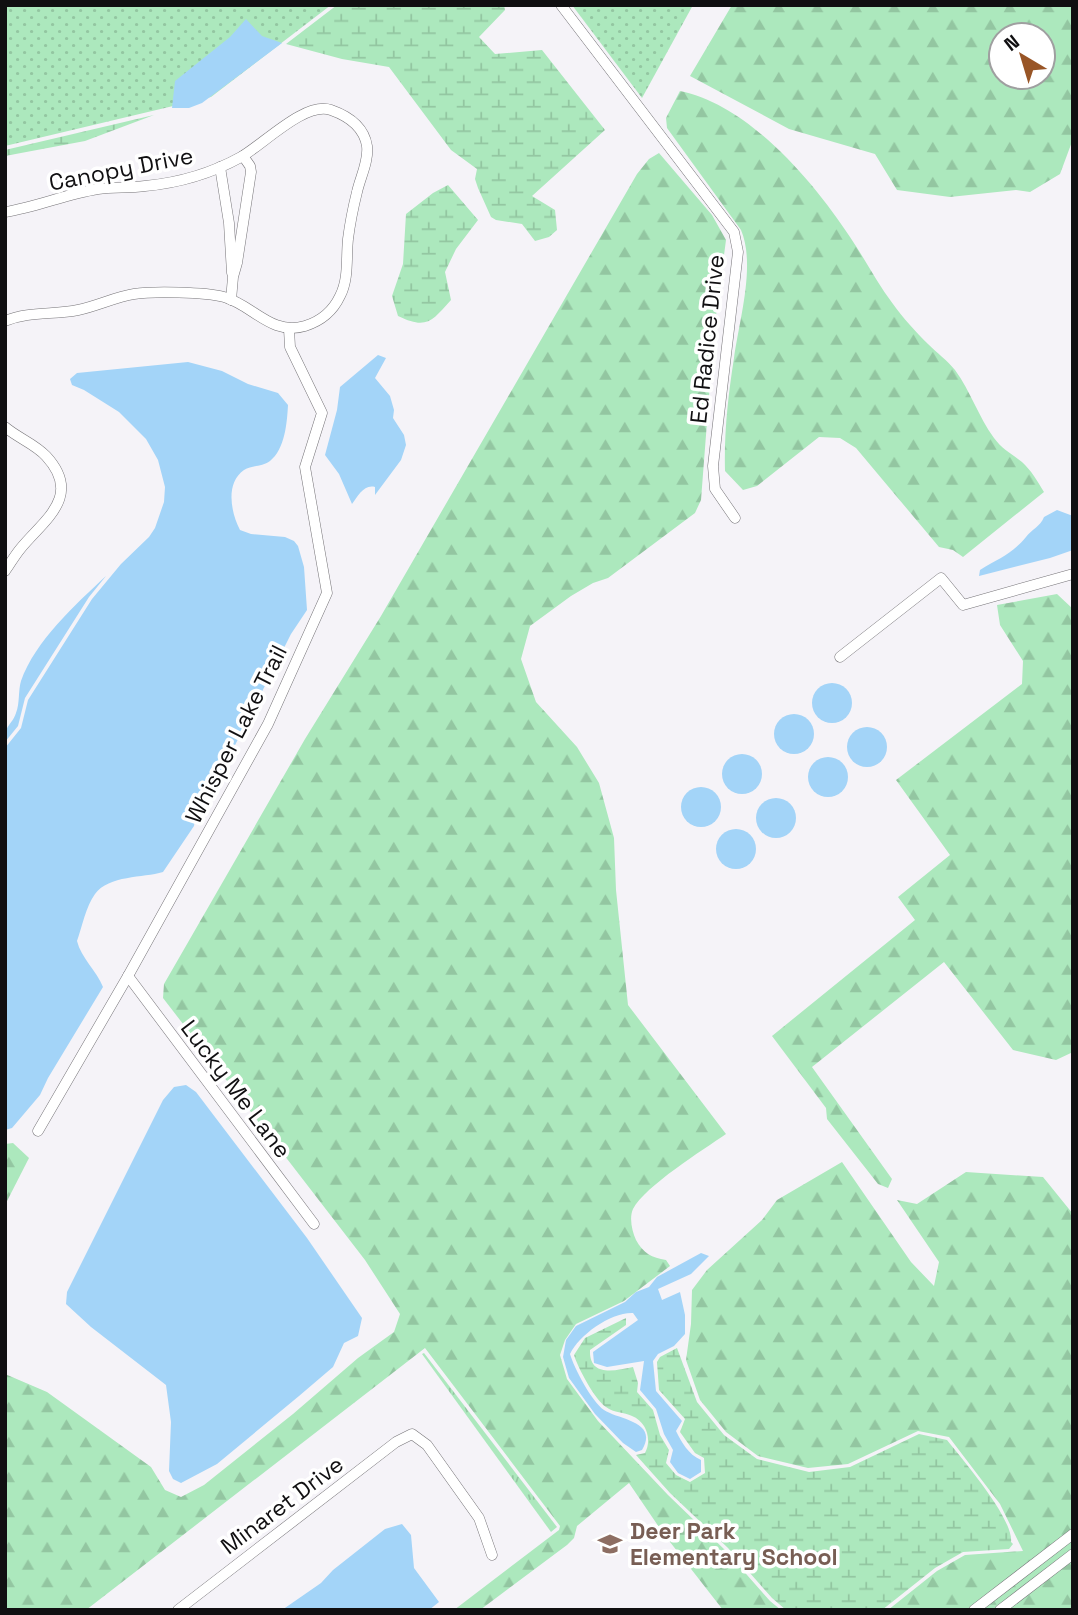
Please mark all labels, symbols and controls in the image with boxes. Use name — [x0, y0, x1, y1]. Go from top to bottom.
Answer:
north arrow — [987, 21, 1057, 91]
text: N — [999, 29, 1025, 57]
street label: Canopy Drive — [46, 140, 196, 198]
street label: Ed Radice Drive — [683, 253, 731, 425]
street label: Whisper Lake Trail — [178, 640, 294, 828]
street label: Lucky Me Lane — [174, 1014, 298, 1164]
street label: Minaret Drive — [215, 1449, 349, 1561]
place label: Deer Park Elementary School — [630, 1516, 838, 1572]
school or university icon: Deer Park Elementary School — [596, 1530, 624, 1558]

